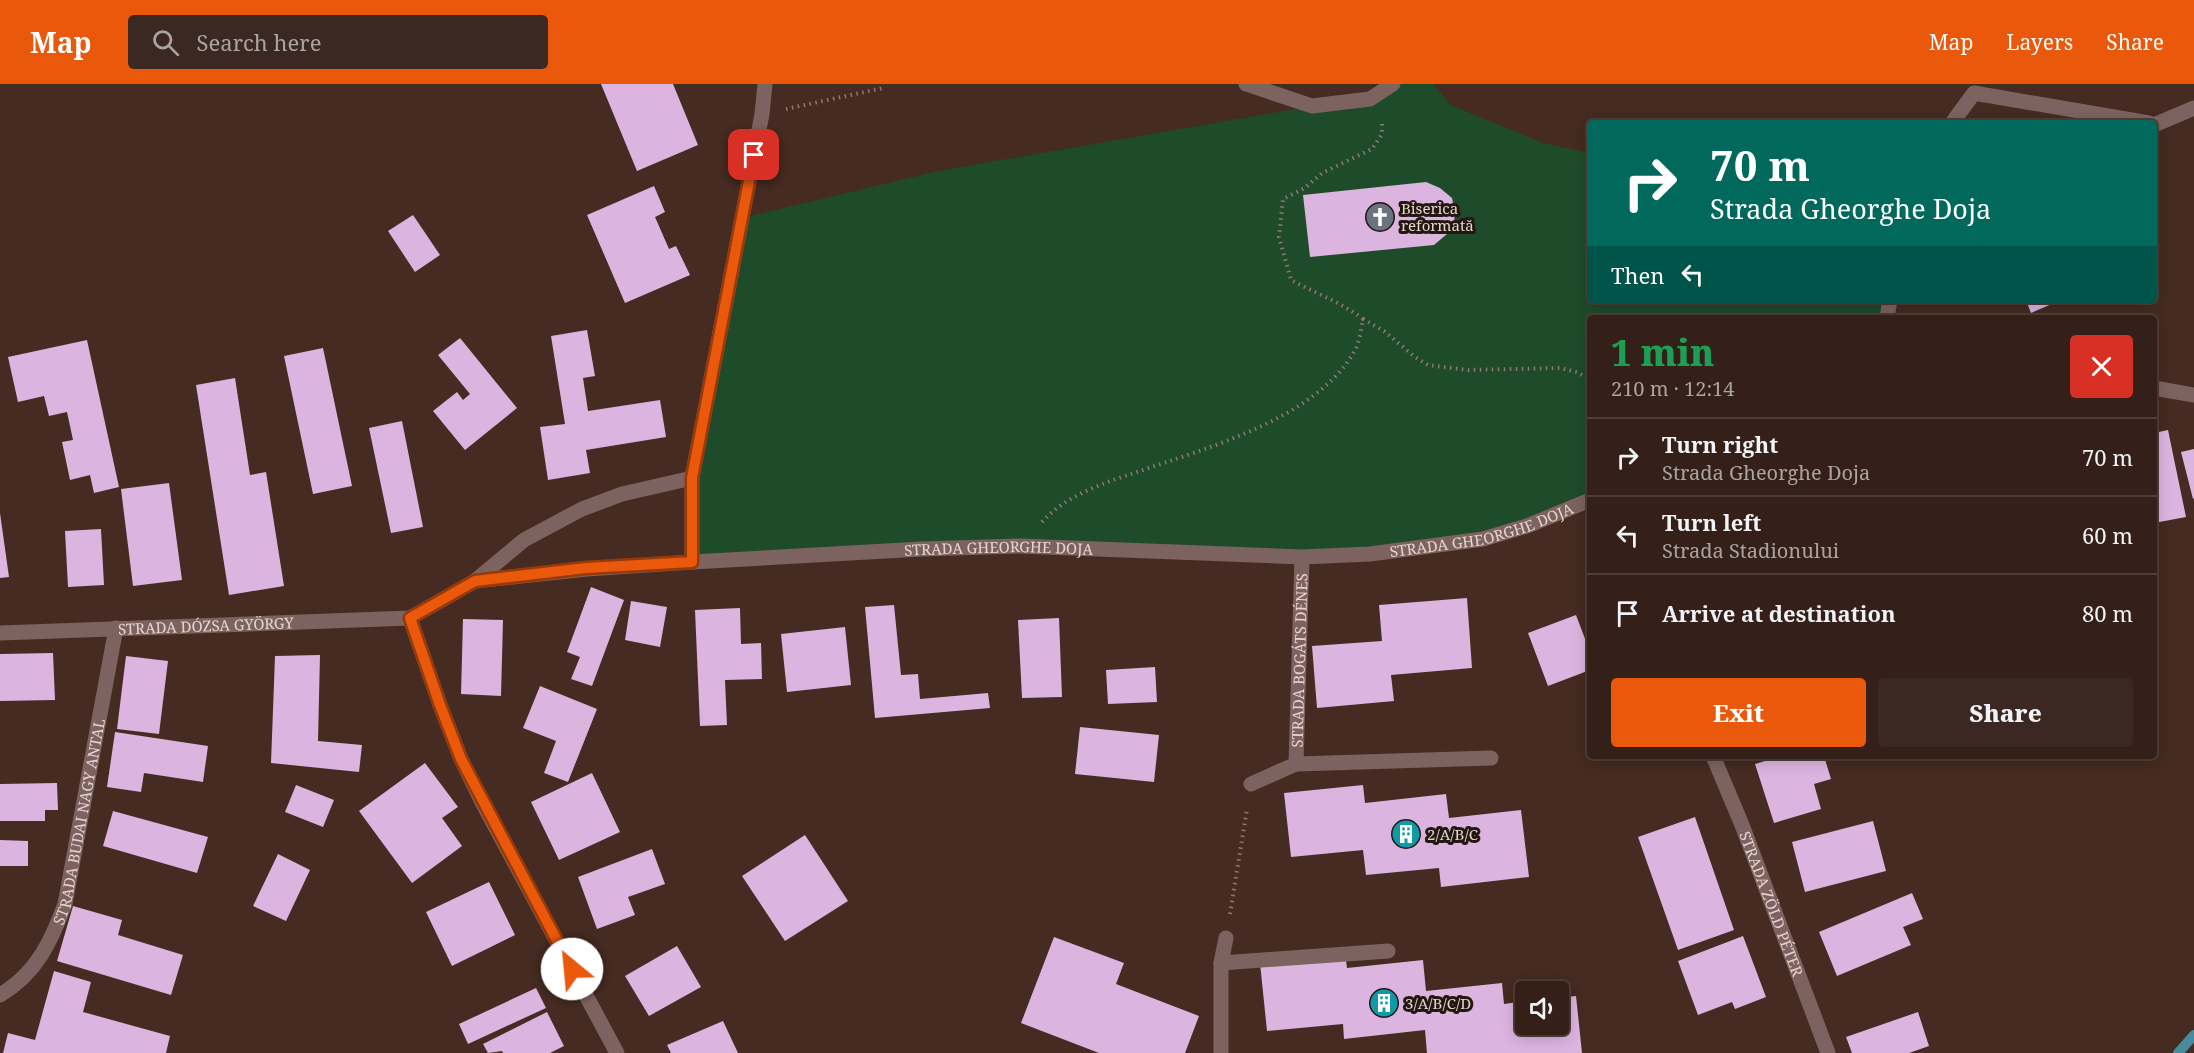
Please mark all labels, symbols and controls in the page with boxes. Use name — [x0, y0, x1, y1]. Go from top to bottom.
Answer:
search box — [128, 15, 548, 69]
text: Map — [30, 23, 92, 61]
icon: search — [149, 26, 182, 59]
text: Search here — [197, 27, 321, 57]
text: Map — [1929, 28, 1973, 56]
text: Layers — [2006, 28, 2073, 56]
text: Share — [2106, 28, 2164, 56]
pin — [728, 129, 779, 180]
text: 70 m — [1710, 136, 1810, 193]
icon: arrive — [737, 138, 770, 171]
icon: right — [1611, 144, 1689, 222]
text: Strada Gheorghe Doja — [1710, 190, 1991, 227]
place label: Biserica reformată — [1401, 198, 1474, 235]
church icon: Biserica reformată — [1364, 201, 1396, 233]
icon: left — [1676, 258, 1709, 291]
text: Then — [1611, 260, 1664, 290]
text: 1 min — [1611, 328, 1714, 377]
button: close — [2070, 335, 2133, 398]
text: 210 m · 12:14 — [1611, 375, 1734, 402]
text: Turn right — [1662, 429, 1778, 459]
icon: right — [1611, 441, 1644, 474]
text: 70 m — [2082, 442, 2133, 472]
text: Strada Gheorghe Doja — [1662, 459, 1870, 486]
street label: STRADA GHEORGHE DOJA — [1388, 498, 1577, 561]
text: Turn left — [1662, 507, 1761, 537]
icon: left — [1611, 519, 1644, 552]
text: 60 m — [2082, 520, 2133, 550]
street label: STRADA GHEORGHE DOJA — [904, 536, 1094, 560]
text: Strada Stadionului — [1662, 537, 1839, 564]
street label: STRADA BOGÁTS DÉNES — [1286, 573, 1312, 748]
icon: arrive — [1611, 597, 1644, 630]
text: Arrive at destination — [1662, 598, 1896, 628]
text: 80 m — [2082, 598, 2133, 628]
street label: STRADA DÓZSA GYÖRGY — [118, 612, 295, 639]
button: Exit — [1611, 678, 1866, 747]
button: Share — [1878, 678, 2133, 747]
street label: STRADA BUDAI NAGY ANTAL — [48, 717, 109, 928]
building icon: 2/A/B/C — [1390, 818, 1422, 850]
place label: 2/A/B/C — [1427, 824, 1478, 844]
street label: STRADA ZÖLD PÉTER — [1735, 828, 1808, 979]
position arrow — [540, 937, 604, 1001]
map controls — [1515, 981, 1569, 1035]
button: sound — [1515, 981, 1569, 1035]
building icon: 3/A/B/C/D — [1368, 987, 1400, 1019]
place label: 3/A/B/C/D — [1405, 993, 1471, 1013]

